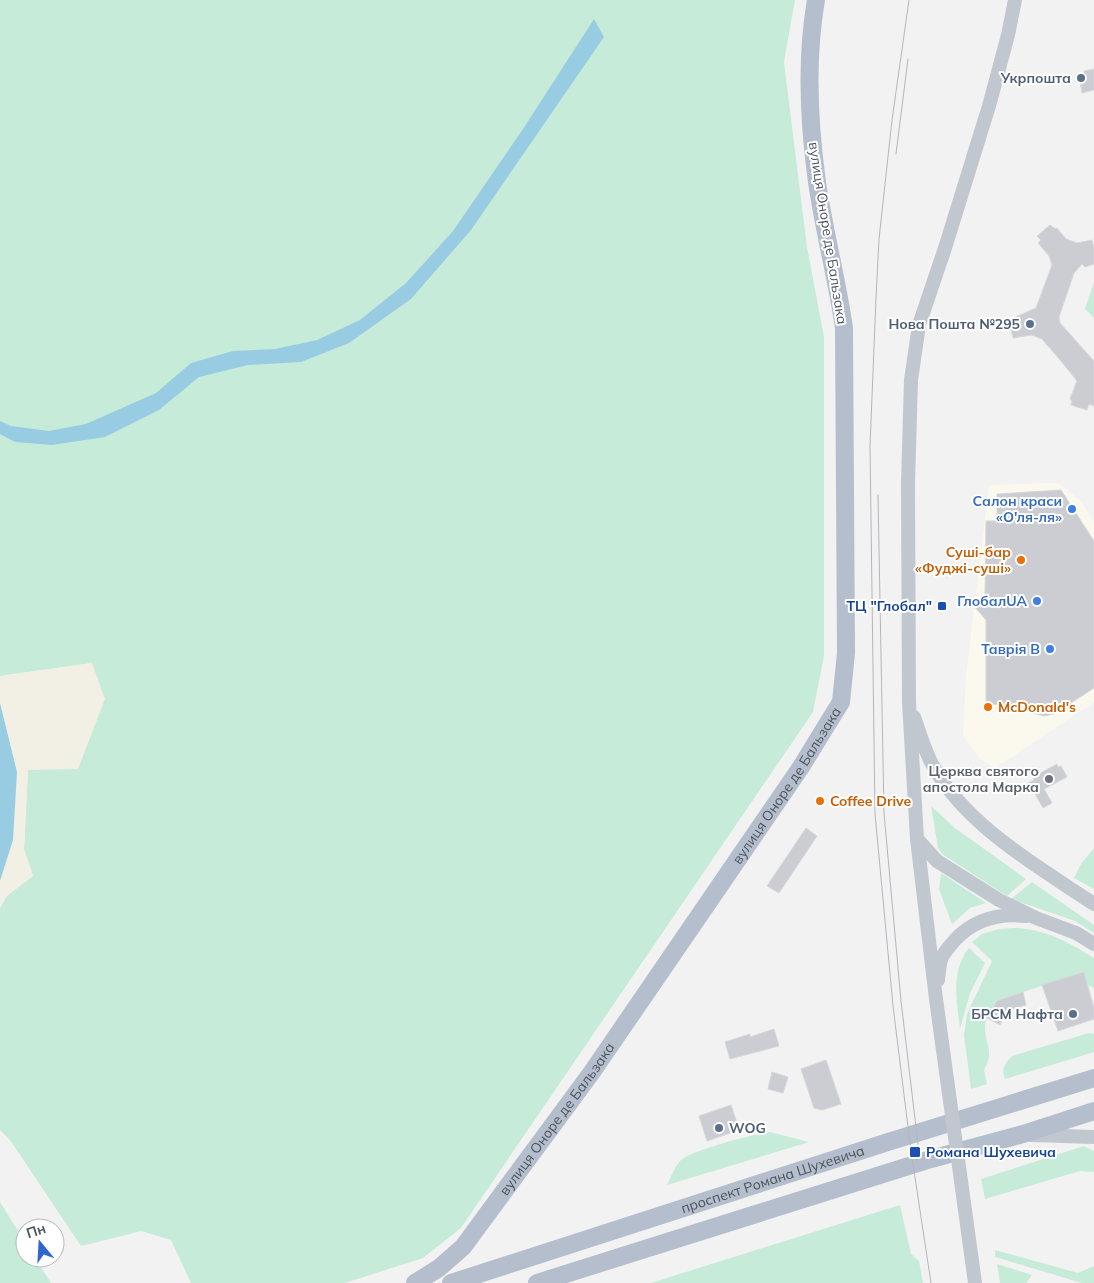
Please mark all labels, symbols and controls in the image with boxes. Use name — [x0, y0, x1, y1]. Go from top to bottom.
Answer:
place label: Укрпошта — [1000, 69, 1071, 87]
marker: Укрпошта — [1075, 72, 1087, 84]
street label: вулиця Оноре де Бальзака — [805, 141, 851, 325]
place label: Нова Пошта №295 — [888, 315, 1020, 333]
marker: Нова Пошта №295 — [1024, 318, 1036, 330]
place label: Салон краси «О'ля-ля» — [973, 492, 1062, 526]
marker: Салон краси «О'ля-ля» — [1066, 503, 1078, 515]
place label: Суші-бар «Фуджі-суші» — [915, 543, 1011, 577]
marker: Суші-бар «Фуджі-суші» — [1015, 554, 1027, 566]
place label: ГлобалUA — [957, 592, 1027, 610]
marker: ГлобалUA — [1031, 595, 1043, 607]
place label: ТЦ "Глобал" — [846, 597, 932, 615]
marker: ТЦ "Глобал" — [936, 600, 948, 612]
place label: Таврія В — [981, 640, 1040, 658]
marker: Таврія В — [1044, 643, 1056, 655]
place label: McDonald's — [998, 698, 1076, 716]
marker: McDonald's — [982, 701, 994, 713]
street label: вулиця Оноре де Бальзака — [728, 704, 845, 867]
place label: Церква святого апостола Марка — [923, 762, 1039, 796]
marker: Церква святого апостола Марка — [1043, 773, 1055, 785]
place label: Coffee Drive — [830, 792, 912, 810]
marker: Coffee Drive — [814, 795, 826, 807]
place label: БРСМ Нафта — [971, 1005, 1063, 1023]
marker: БРСМ Нафта — [1067, 1008, 1079, 1020]
street label: вулиця Оноре де Бальзака — [495, 1039, 618, 1199]
place label: WOG — [729, 1119, 766, 1137]
marker: WOG — [713, 1122, 725, 1134]
street label: проспект Романа Шухевича — [679, 1141, 867, 1217]
place label: Романа Шухевича — [926, 1143, 1056, 1161]
marker: Романа Шухевича — [908, 1145, 922, 1159]
north arrow — [15, 1218, 65, 1268]
text: Пн — [24, 1219, 48, 1242]

